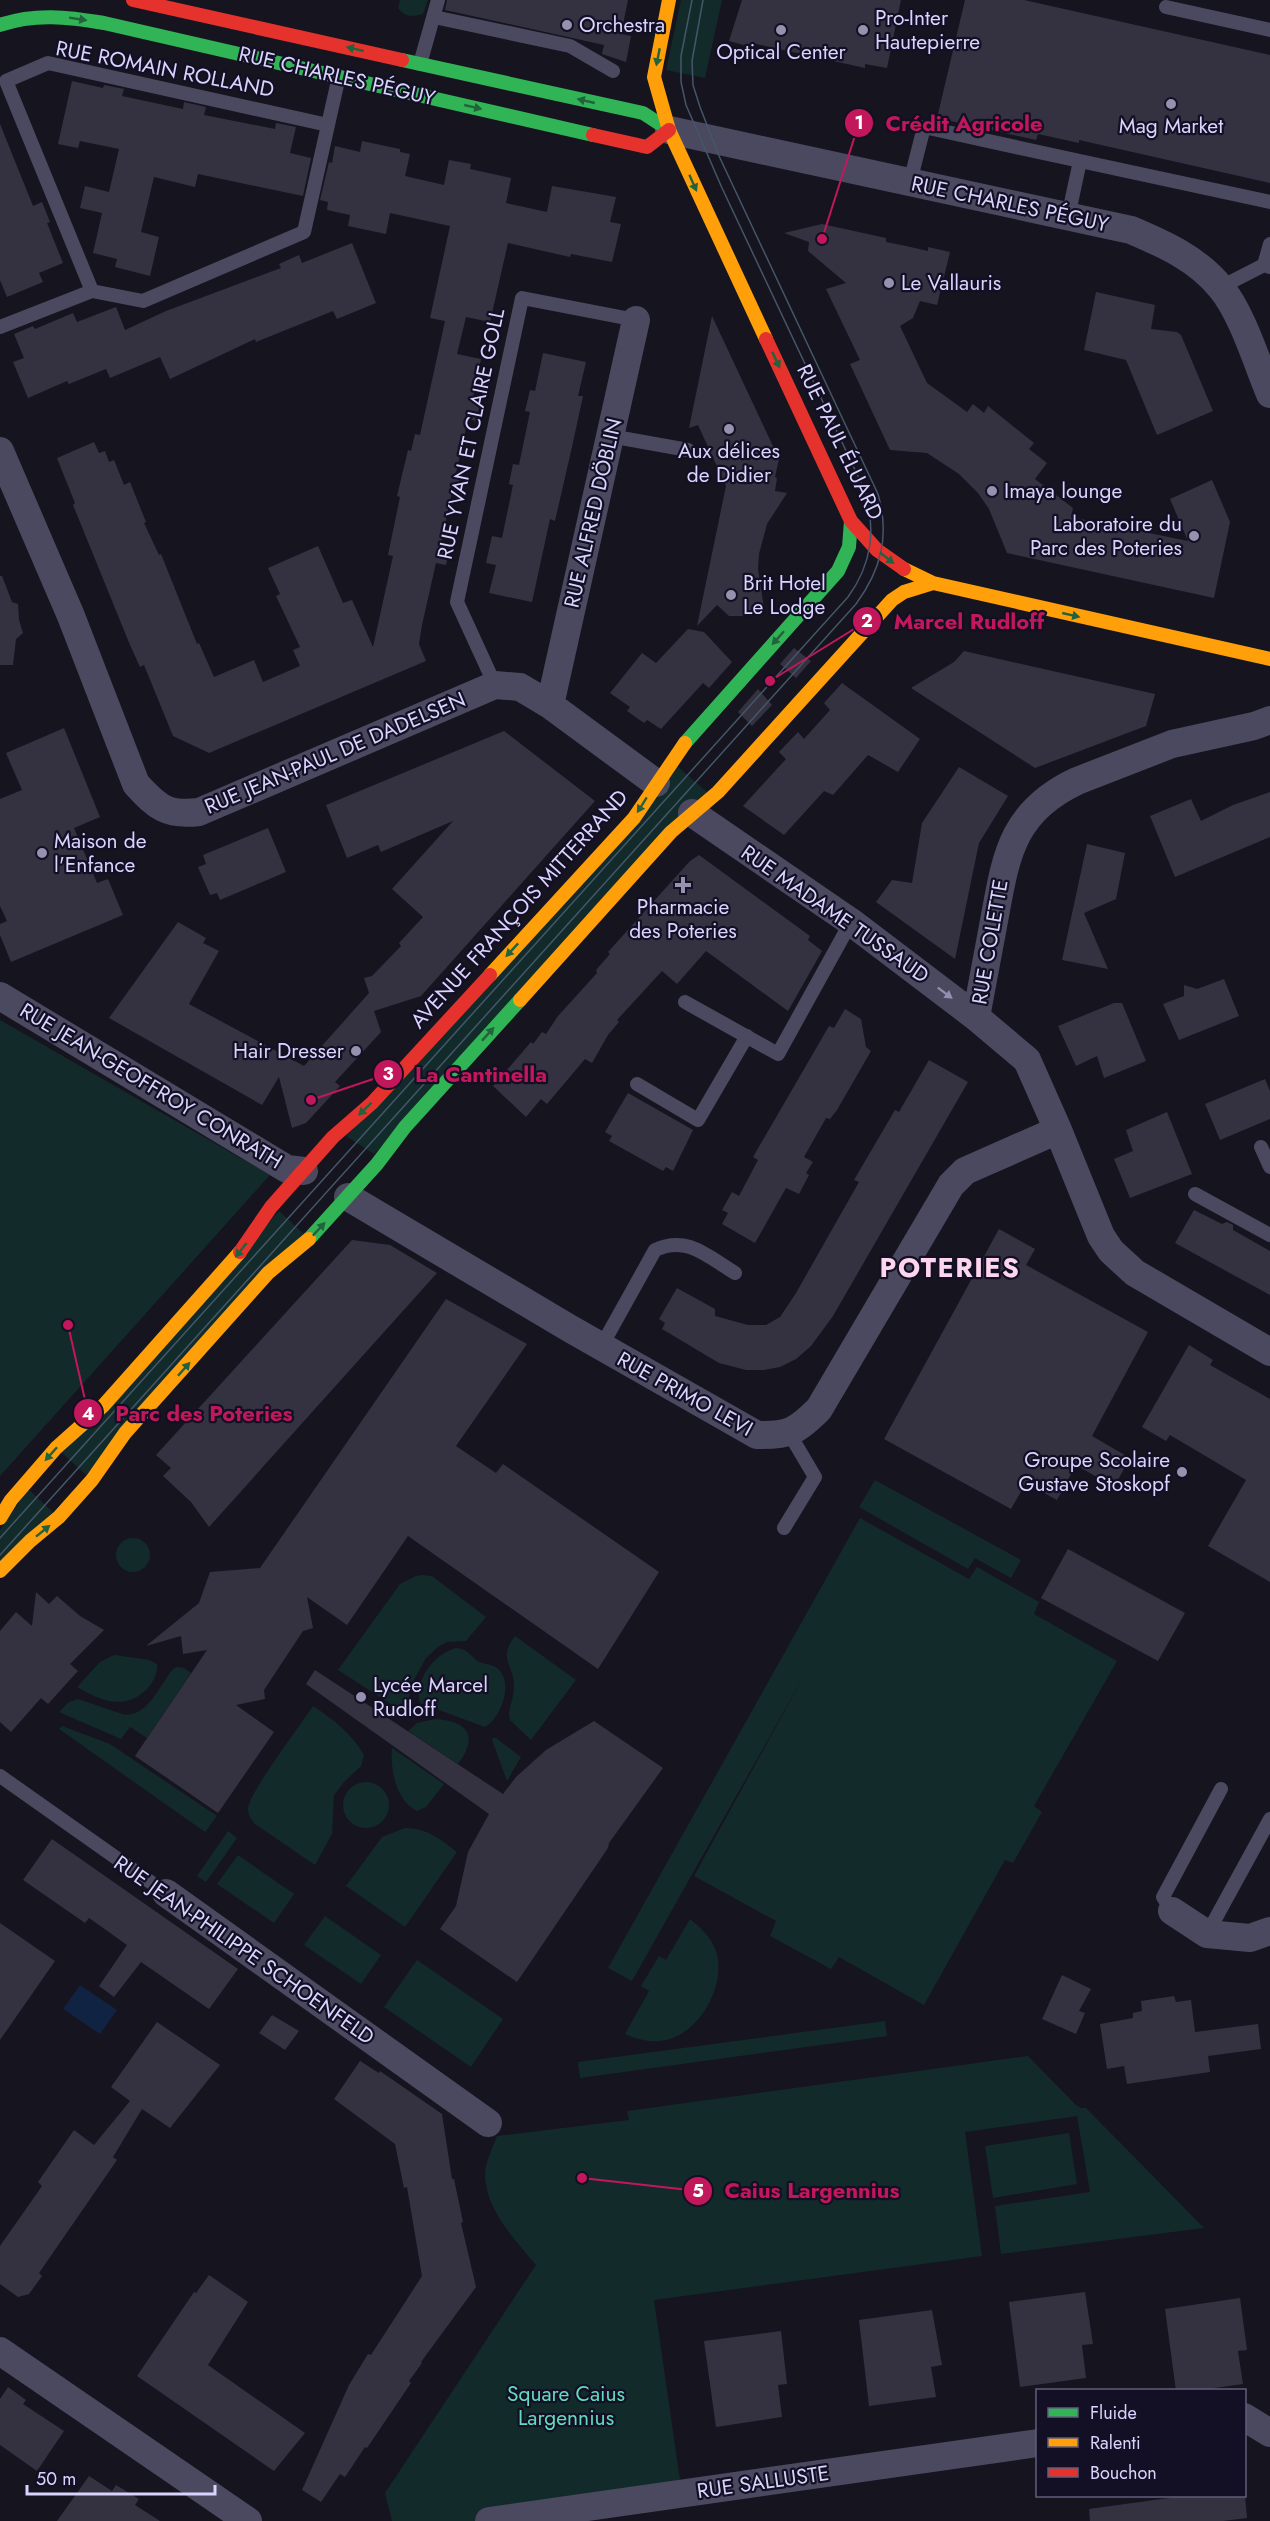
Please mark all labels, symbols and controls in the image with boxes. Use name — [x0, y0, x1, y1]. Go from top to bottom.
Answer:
place label: Pro-Inter Hautepierre — [875, 3, 980, 57]
place label: Orchestra — [579, 10, 665, 40]
one-way arrow — [68, 14, 87, 23]
marker: Orchestra — [560, 18, 574, 32]
marker: Optical Center — [774, 23, 788, 37]
marker: Pro-Inter Hautepierre — [856, 23, 870, 37]
street label: RUE ROMAIN ROLLAND — [53, 33, 277, 105]
place label: Optical Center — [716, 37, 847, 67]
street label: RUE CHARLES PÉGUY — [236, 39, 438, 113]
one-way arrow — [345, 44, 364, 54]
one-way arrow — [653, 48, 662, 67]
one-way arrow — [576, 96, 595, 105]
marker: Mag Market — [1164, 97, 1178, 111]
one-way arrow — [464, 103, 483, 112]
callout: Crédit Agricole — [844, 103, 1055, 143]
text: Crédit Agricole — [885, 107, 1043, 139]
text: 1 — [854, 110, 864, 136]
place label: Mag Market — [1119, 111, 1223, 141]
street label: RUE CHARLES PÉGUY — [909, 168, 1112, 240]
one-way arrow — [688, 175, 698, 193]
place label: Le Vallauris — [901, 268, 1001, 298]
marker: Le Vallauris — [882, 276, 896, 290]
street label: RUE YVAN ET CLAIRE GOLL — [430, 305, 512, 562]
one-way arrow — [771, 351, 780, 368]
street label: RUE PAUL ÉLUARD — [789, 359, 891, 525]
street label: RUE ALFRED DÖBLIN — [557, 415, 629, 611]
marker: Aux délices de Didier — [722, 422, 736, 436]
place label: Aux délices de Didier — [678, 436, 780, 490]
place label: Imaya lounge — [1004, 476, 1122, 506]
marker: Imaya lounge — [985, 484, 999, 498]
place label: Laboratoire du Parc des Poteries — [1030, 509, 1182, 563]
marker: Laboratoire du Parc des Poteries — [1187, 529, 1201, 543]
one-way arrow — [879, 552, 895, 564]
place label: Brit Hotel Le Lodge — [743, 568, 826, 622]
marker: Brit Hotel Le Lodge — [724, 588, 738, 602]
callout: Marcel Rudloff — [852, 601, 1057, 641]
text: Marcel Rudloff — [894, 605, 1046, 637]
text: 2 — [861, 608, 873, 634]
one-way arrow — [1062, 611, 1081, 621]
one-way arrow — [772, 630, 785, 645]
street label: RUE JEAN-PAUL DE DADELSEN — [200, 684, 470, 822]
street label: AVENUE FRANÇOIS MITTERRAND — [403, 783, 635, 1035]
one-way arrow — [637, 797, 648, 813]
place label: Maison de l'Enfance — [54, 826, 147, 880]
street label: RUE MADAME TUSSAUD — [735, 838, 935, 990]
marker: Maison de l'Enfance — [35, 846, 49, 860]
street label: RUE COLETTE — [964, 877, 1016, 1007]
marker: Pharmacie des Poteries — [676, 878, 690, 892]
place label: Pharmacie des Poteries — [629, 892, 737, 946]
one-way arrow — [506, 942, 519, 957]
one-way arrow — [936, 987, 952, 999]
street label: RUE JEAN-GEOFFROY CONRATH — [14, 996, 288, 1176]
one-way arrow — [481, 1027, 495, 1042]
place label: Hair Dresser — [233, 1036, 345, 1066]
marker: Hair Dresser — [349, 1044, 363, 1058]
callout: La Cantinella — [373, 1054, 559, 1094]
text: La Cantinella — [415, 1058, 547, 1090]
text: 3 — [382, 1061, 394, 1087]
one-way arrow — [359, 1101, 373, 1115]
one-way arrow — [312, 1222, 326, 1237]
one-way arrow — [235, 1242, 248, 1258]
district label: POTERIES — [880, 1248, 1020, 1287]
street label: RUE PRIMO LEVI — [612, 1344, 758, 1444]
one-way arrow — [177, 1362, 190, 1377]
callout: Parc des Poteries — [73, 1393, 304, 1433]
text: Parc des Poteries — [115, 1397, 293, 1429]
text: 4 — [82, 1401, 94, 1427]
place label: Groupe Scolaire Gustave Stoskopf — [1018, 1445, 1171, 1499]
one-way arrow — [44, 1446, 58, 1461]
marker: Groupe Scolaire Gustave Stoskopf — [1175, 1465, 1189, 1479]
one-way arrow — [35, 1526, 50, 1538]
place label: Lycée Marcel Rudloff — [373, 1670, 488, 1724]
marker: Lycée Marcel Rudloff — [354, 1690, 368, 1704]
street label: RUE JEAN-PHILIPPE SCHOENFELD — [108, 1848, 380, 2052]
callout: Caius Largennius — [683, 2171, 911, 2211]
text: Caius Largennius — [725, 2174, 899, 2206]
text: 5 — [692, 2178, 704, 2204]
park label: Square Caius Largennius — [507, 2379, 625, 2433]
legend — [1036, 2389, 1246, 2497]
text: Fluide — [1090, 2400, 1137, 2426]
text: Ralenti — [1090, 2430, 1141, 2456]
scale bar — [27, 2458, 214, 2496]
street label: RUE SALLUSTE — [695, 2458, 831, 2506]
text: Bouchon — [1090, 2460, 1157, 2486]
text: 50 m — [36, 2466, 76, 2492]

